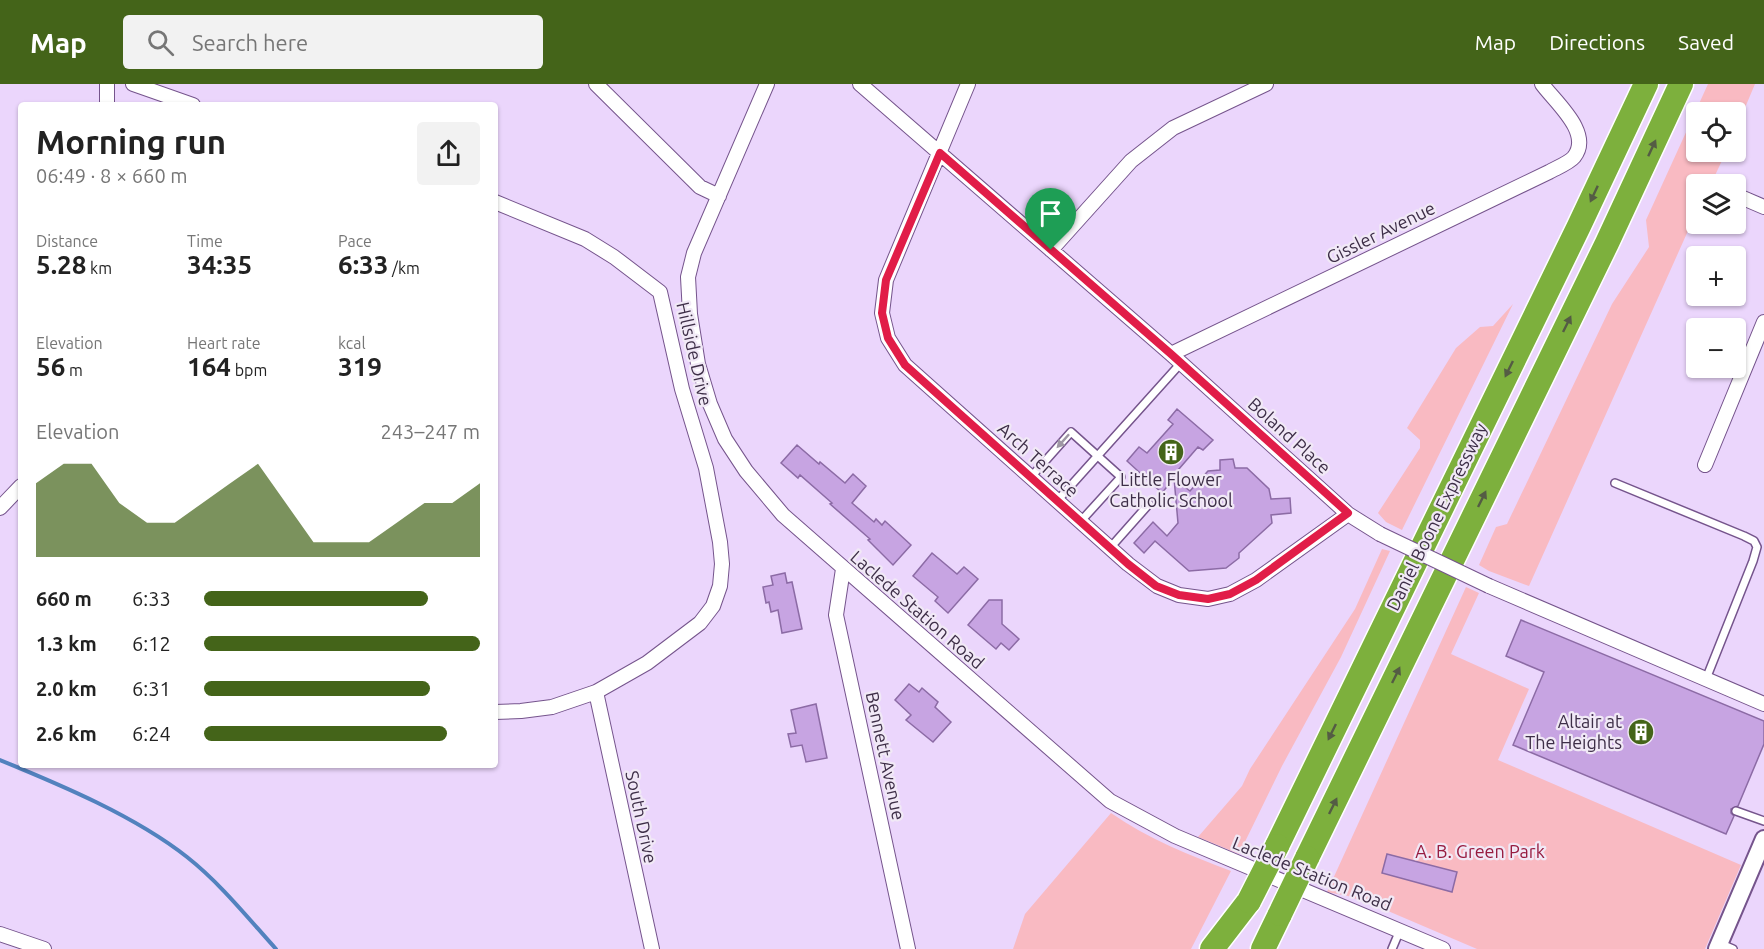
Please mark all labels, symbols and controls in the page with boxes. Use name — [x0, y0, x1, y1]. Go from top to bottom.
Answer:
search box — [123, 15, 543, 69]
icon: search — [144, 26, 177, 59]
text: Map — [30, 27, 87, 58]
text: Search here — [192, 30, 308, 55]
text: Map — [1475, 30, 1516, 54]
text: Directions — [1549, 30, 1645, 54]
text: Saved — [1678, 30, 1734, 54]
map controls — [1686, 102, 1746, 378]
button: locate — [1686, 102, 1746, 162]
button: share — [417, 122, 480, 185]
text: Morning run — [36, 123, 226, 160]
one-way arrow — [1647, 140, 1656, 157]
text: 06:49 · 8 × 660 m — [36, 164, 188, 187]
button: layers — [1686, 174, 1746, 234]
one-way arrow — [1590, 185, 1599, 202]
pin — [1025, 188, 1076, 250]
icon: arrive — [1034, 197, 1067, 230]
street label: Gissler Avenue — [1323, 197, 1438, 267]
text: Distance — [36, 232, 98, 250]
text: Time — [187, 232, 223, 250]
text: Pace — [338, 232, 372, 250]
button: + — [1686, 246, 1746, 306]
text: 5.28 — [36, 250, 86, 279]
text: 34:35 — [187, 250, 252, 279]
text: 6:33 — [338, 250, 388, 279]
text: km — [86, 259, 112, 277]
text: /km — [388, 259, 420, 277]
street label: Hillside Drive — [673, 300, 717, 408]
one-way arrow — [1562, 315, 1572, 333]
button: − — [1686, 318, 1746, 378]
text: Elevation — [36, 334, 103, 352]
text: Heart rate — [187, 334, 261, 352]
text: kcal — [338, 334, 366, 352]
text: 56 — [36, 352, 65, 381]
text: 164 — [187, 352, 231, 381]
text: 319 — [338, 352, 382, 381]
text: m — [65, 361, 83, 379]
text: bpm — [231, 361, 267, 379]
one-way arrow — [1504, 361, 1513, 378]
street label: Boland Place — [1244, 393, 1335, 477]
street label: Arch Terrace — [994, 418, 1083, 501]
street label: Daniel Boone Expressway — [1382, 419, 1490, 614]
text: Elevation — [36, 420, 119, 443]
text: 243–247 m — [381, 420, 480, 443]
one-way arrow — [1056, 434, 1070, 449]
building icon: Little Flower Catholic School — [1156, 437, 1186, 467]
place label: Little Flower Catholic School — [1109, 469, 1233, 510]
one-way arrow — [1477, 491, 1486, 508]
street label: Laclede Station Road — [847, 546, 988, 672]
text: 660 m — [36, 587, 92, 610]
text: 6:33 — [132, 587, 171, 610]
text: 1.3 km — [36, 632, 97, 655]
text: 6:12 — [132, 632, 171, 655]
one-way arrow — [1392, 666, 1401, 683]
text: 2.0 km — [36, 677, 97, 700]
text: 6:31 — [132, 677, 171, 700]
street label: Bennett Avenue — [863, 690, 909, 822]
place label: Altair at The Heights — [1525, 711, 1622, 752]
building icon: Altair at The Heights — [1626, 717, 1656, 747]
text: 2.6 km — [36, 722, 97, 745]
text: 6:24 — [132, 722, 171, 745]
one-way arrow — [1328, 724, 1337, 741]
street label: South Drive — [622, 769, 662, 865]
one-way arrow — [1328, 797, 1337, 814]
street label: Laclede Station Road — [1230, 832, 1395, 914]
park label: A. B. Green Park — [1415, 841, 1545, 861]

